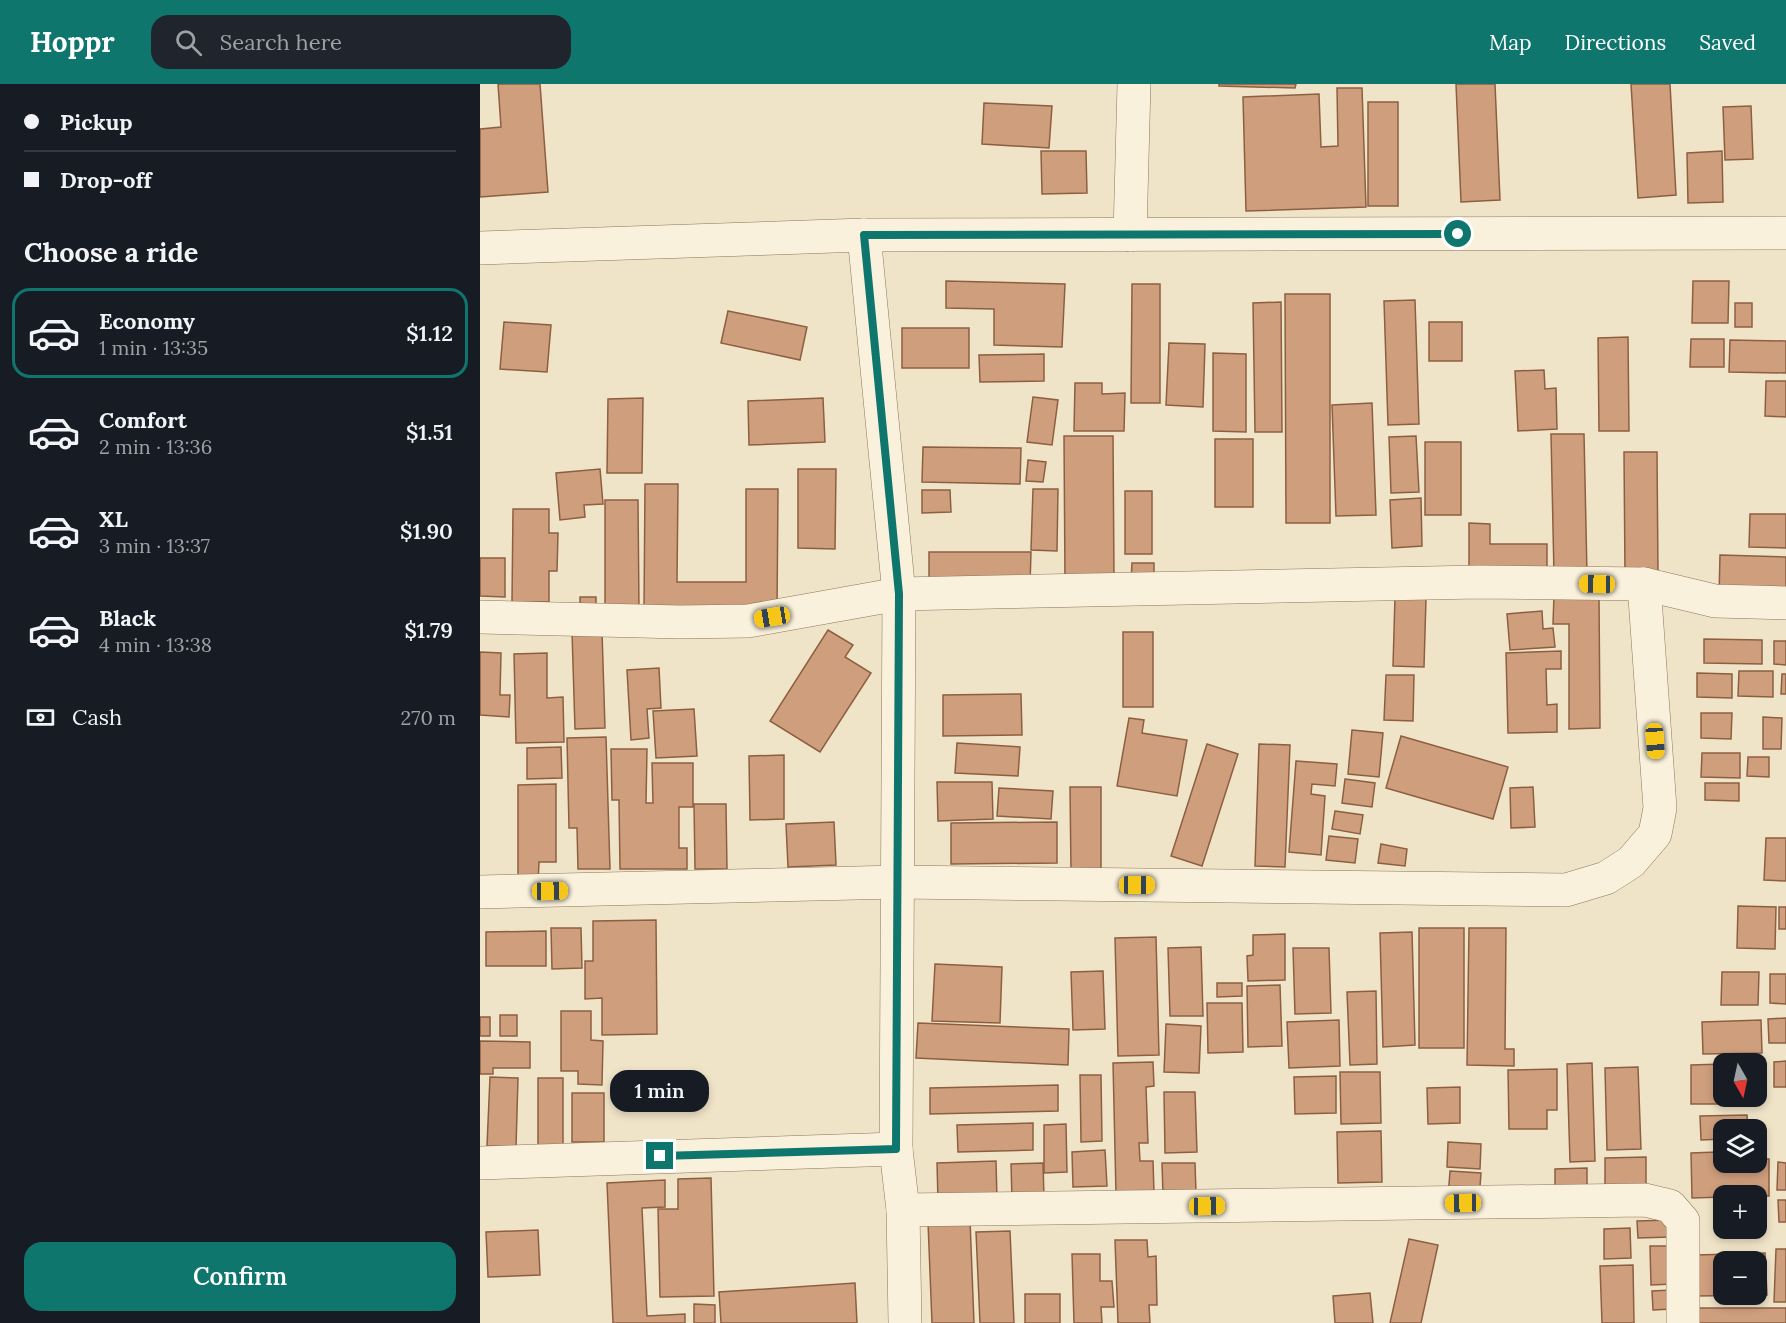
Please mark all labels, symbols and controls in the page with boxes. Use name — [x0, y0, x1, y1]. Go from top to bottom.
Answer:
search box — [151, 15, 571, 69]
text: Hoppr — [30, 24, 115, 60]
icon: search — [172, 26, 205, 59]
text: Search here — [220, 28, 342, 56]
text: Map — [1489, 29, 1532, 56]
text: Directions — [1565, 29, 1666, 56]
text: Saved — [1699, 29, 1756, 56]
text: Pickup — [60, 108, 133, 136]
text: Drop-off — [60, 166, 152, 194]
route start — [1444, 220, 1471, 247]
text: Choose a ride — [24, 235, 198, 269]
icon: car — [27, 306, 81, 360]
text: Economy — [99, 307, 195, 335]
text: $1.12 — [406, 319, 453, 347]
text: 1 min · 13:35 — [99, 335, 208, 360]
icon: car — [27, 405, 81, 459]
text: Comfort — [99, 406, 187, 434]
text: $1.51 — [406, 418, 453, 446]
text: 2 min · 13:36 — [99, 434, 212, 459]
icon: car — [27, 504, 81, 558]
text: XL — [99, 505, 128, 533]
text: $1.90 — [400, 517, 453, 545]
text: 3 min · 13:37 — [99, 533, 210, 558]
car — [1579, 575, 1615, 593]
icon: car — [27, 603, 81, 657]
text: Black — [99, 604, 156, 632]
car — [753, 605, 791, 629]
text: $1.79 — [404, 616, 453, 644]
text: 4 min · 13:38 — [99, 632, 212, 657]
icon: cash — [24, 701, 57, 734]
text: Cash — [72, 703, 122, 731]
text: 270 m — [400, 705, 456, 730]
car — [1645, 722, 1665, 760]
car — [1119, 876, 1155, 894]
car — [532, 882, 568, 900]
north arrow — [1713, 1053, 1767, 1107]
map controls — [1713, 1053, 1767, 1305]
callout: 1 min — [610, 1069, 710, 1111]
text: 1 min — [634, 1078, 685, 1103]
button: layers — [1713, 1119, 1767, 1173]
route end — [646, 1142, 673, 1169]
button: + — [1713, 1185, 1767, 1239]
car — [1445, 1194, 1481, 1212]
car — [1189, 1197, 1225, 1215]
button: Confirm — [24, 1242, 456, 1311]
button: − — [1713, 1251, 1767, 1305]

